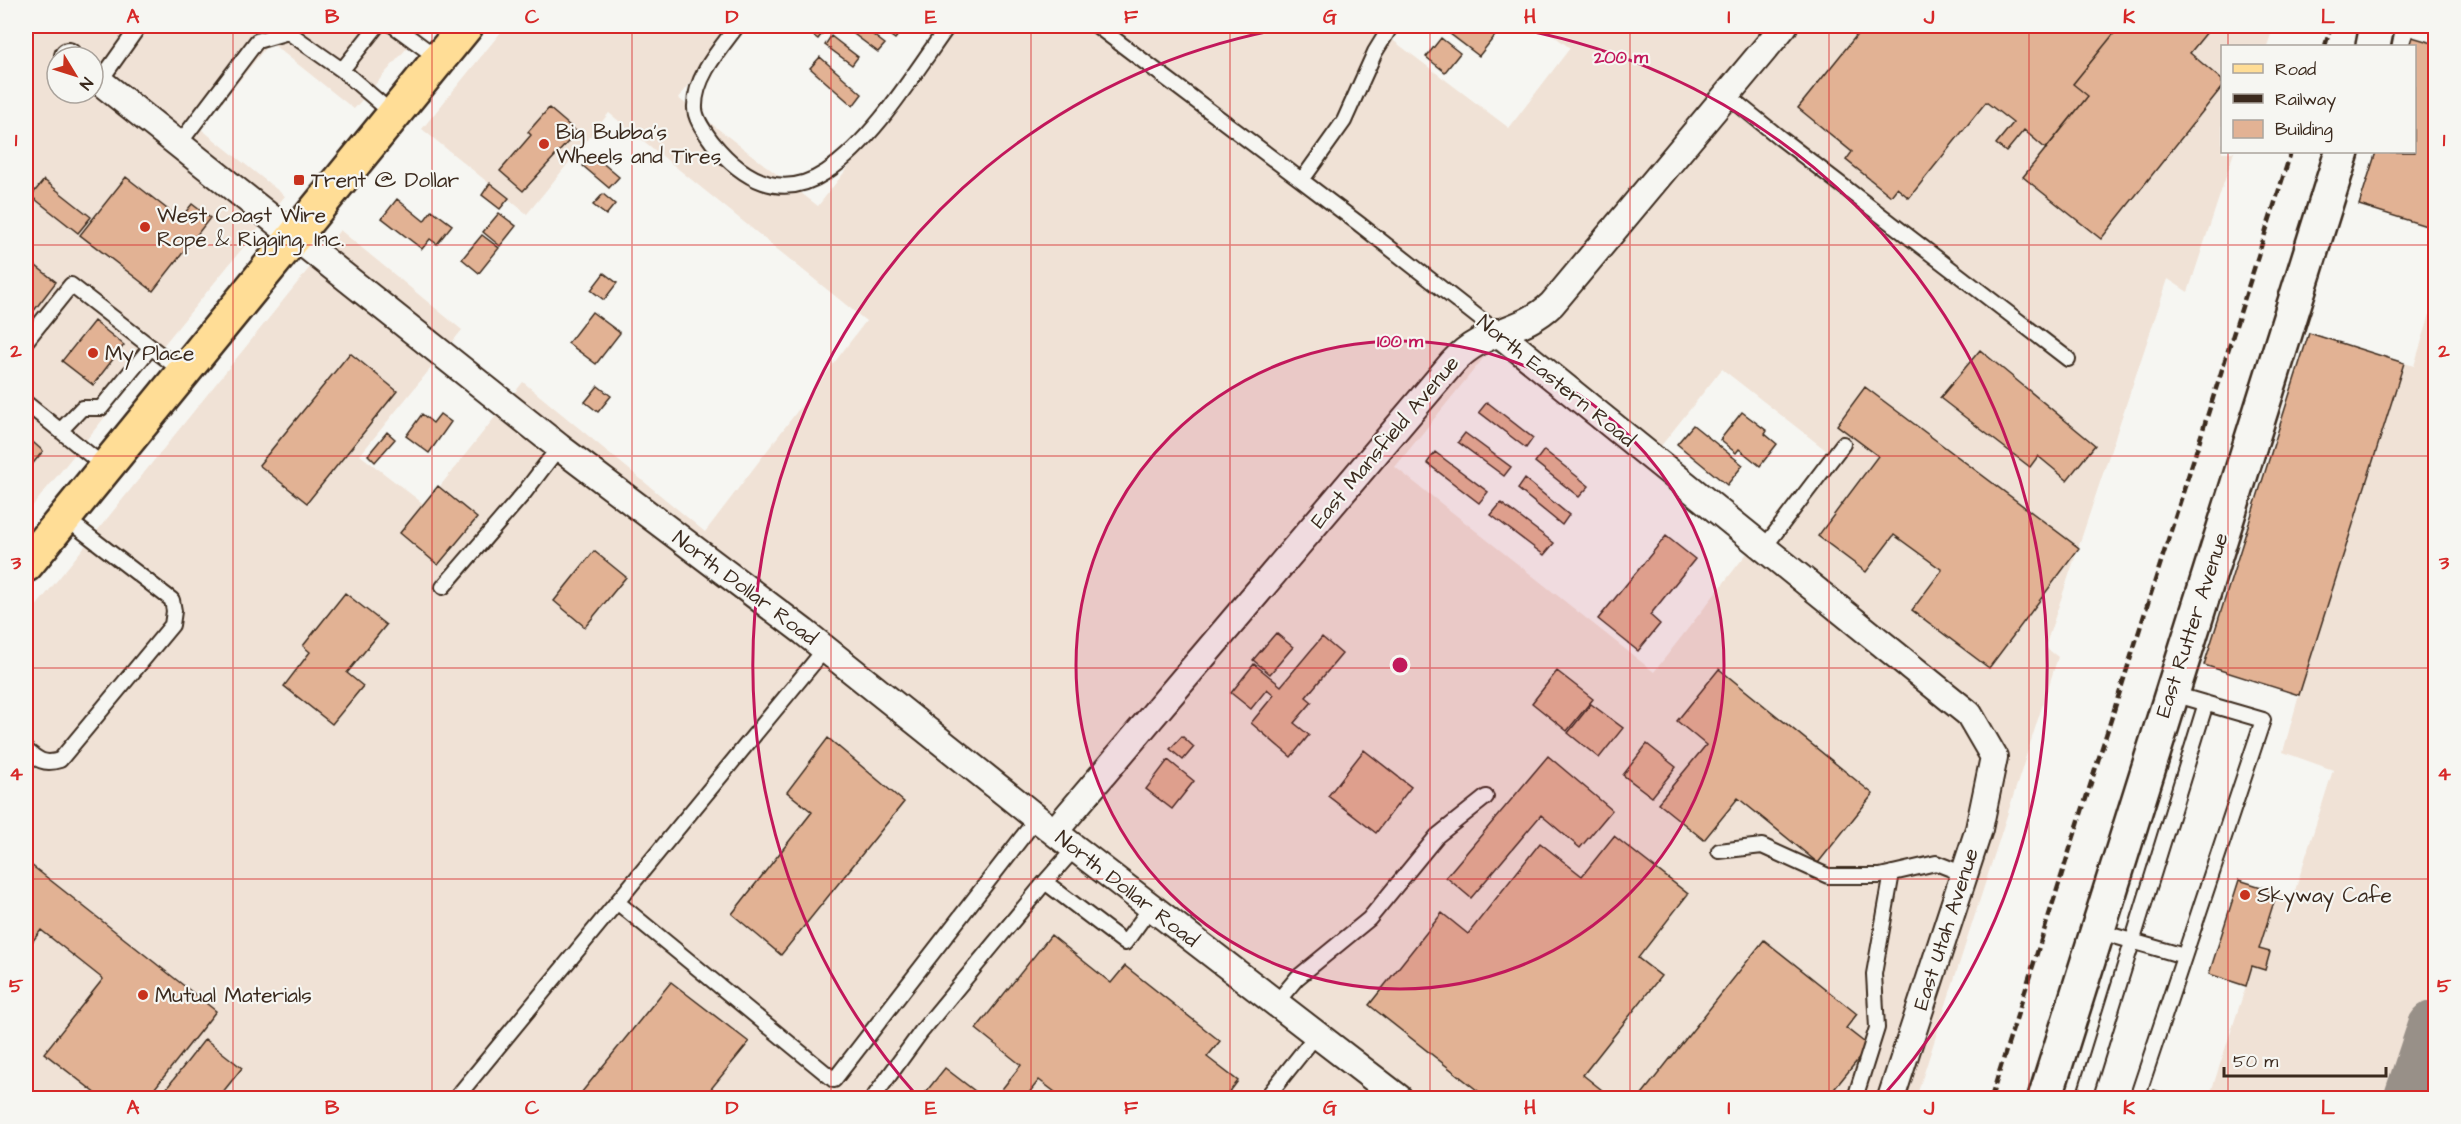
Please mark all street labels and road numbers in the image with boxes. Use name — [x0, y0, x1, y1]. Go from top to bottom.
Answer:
street label: North Eastern Road — [1471, 308, 1641, 454]
street label: East Mansfield Avenue — [1304, 349, 1466, 535]
street label: North Dollar Road — [666, 524, 824, 652]
street label: East Rutter Avenue — [2148, 529, 2236, 721]
street label: North Dollar Road — [1049, 824, 1205, 954]
street label: East Utah Avenue — [1906, 844, 1986, 1014]

